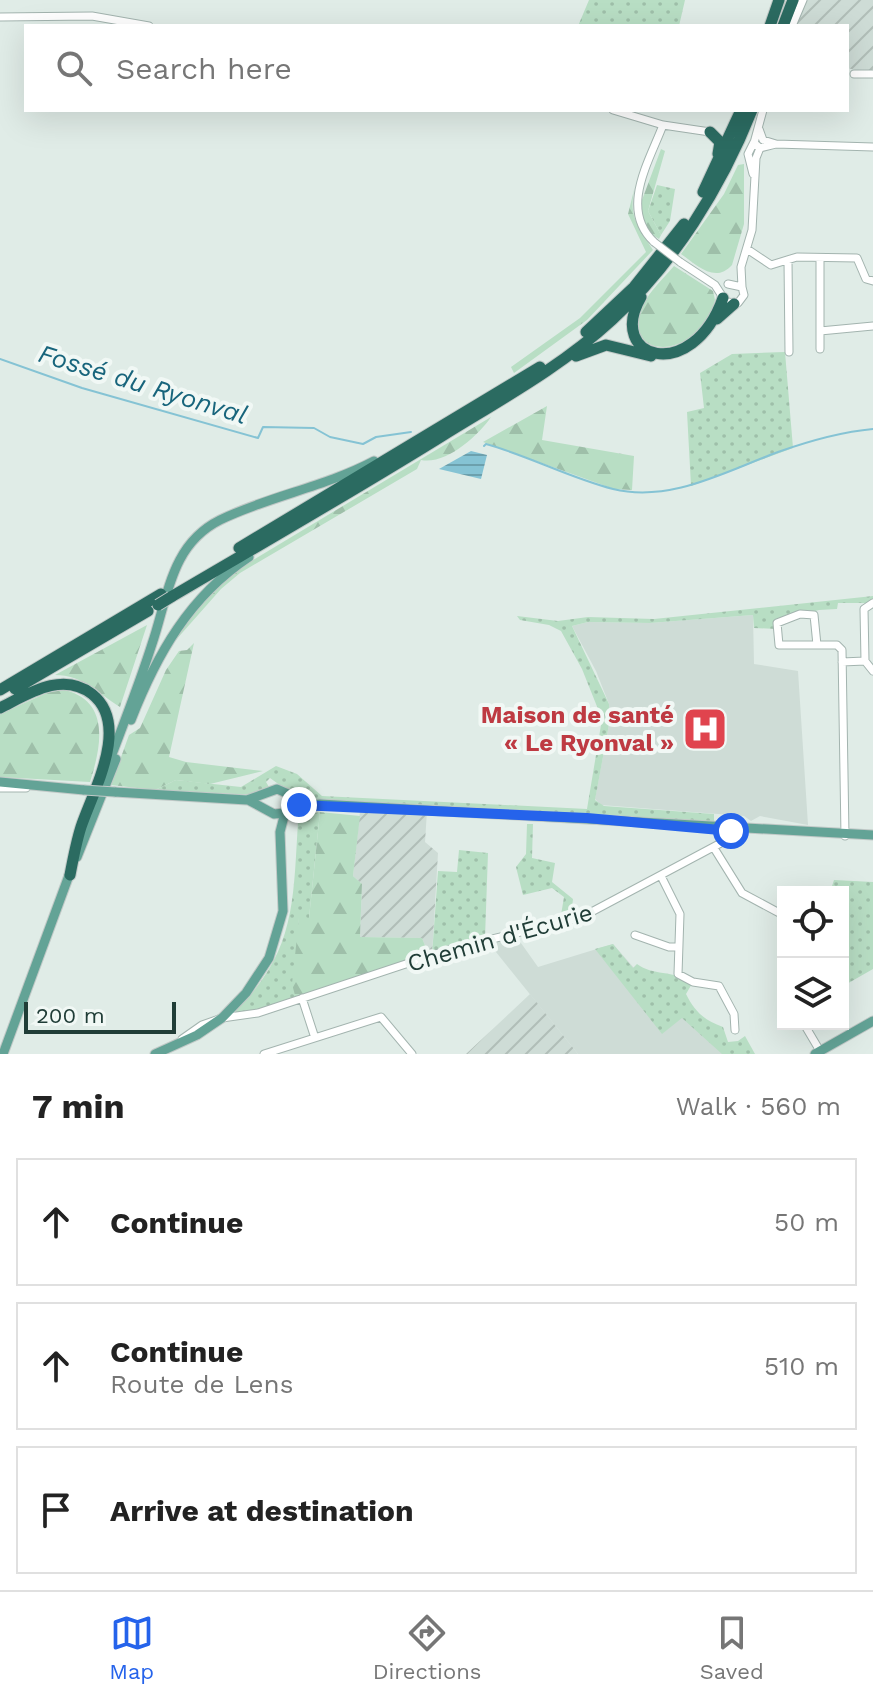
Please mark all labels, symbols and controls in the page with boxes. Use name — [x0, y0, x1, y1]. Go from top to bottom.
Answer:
search box — [24, 24, 849, 112]
icon: search — [52, 46, 96, 90]
text: Search here — [116, 51, 292, 86]
water label: Fossé du Ryonval — [35, 338, 251, 430]
place label: Maison de santé « Le Ryonval » — [481, 701, 674, 757]
hospital icon: Maison de santé « Le Ryonval » — [681, 705, 729, 753]
route end — [281, 787, 317, 823]
route start — [713, 813, 749, 849]
map controls — [777, 886, 849, 1030]
button: locate — [777, 886, 849, 958]
street label: Chemin d'Écurie — [404, 898, 596, 978]
button: layers — [777, 958, 849, 1030]
scale bar — [24, 998, 176, 1034]
text: 200 m — [36, 1003, 105, 1028]
text: 7 min — [32, 1086, 125, 1126]
text: Walk · 560 m — [676, 1091, 841, 1121]
icon: ahead — [34, 1200, 78, 1244]
text: Continue — [110, 1205, 243, 1240]
text: 50 m — [774, 1207, 839, 1237]
text: Continue — [110, 1334, 243, 1369]
icon: ahead — [34, 1344, 78, 1388]
text: 510 m — [764, 1351, 839, 1381]
text: Route de Lens — [110, 1369, 293, 1399]
icon: arrive — [34, 1488, 78, 1532]
text: Arrive at destination — [110, 1493, 414, 1528]
tab: Map — [109, 1611, 154, 1684]
tab: Directions — [373, 1611, 481, 1684]
tab: Saved — [700, 1611, 764, 1684]

